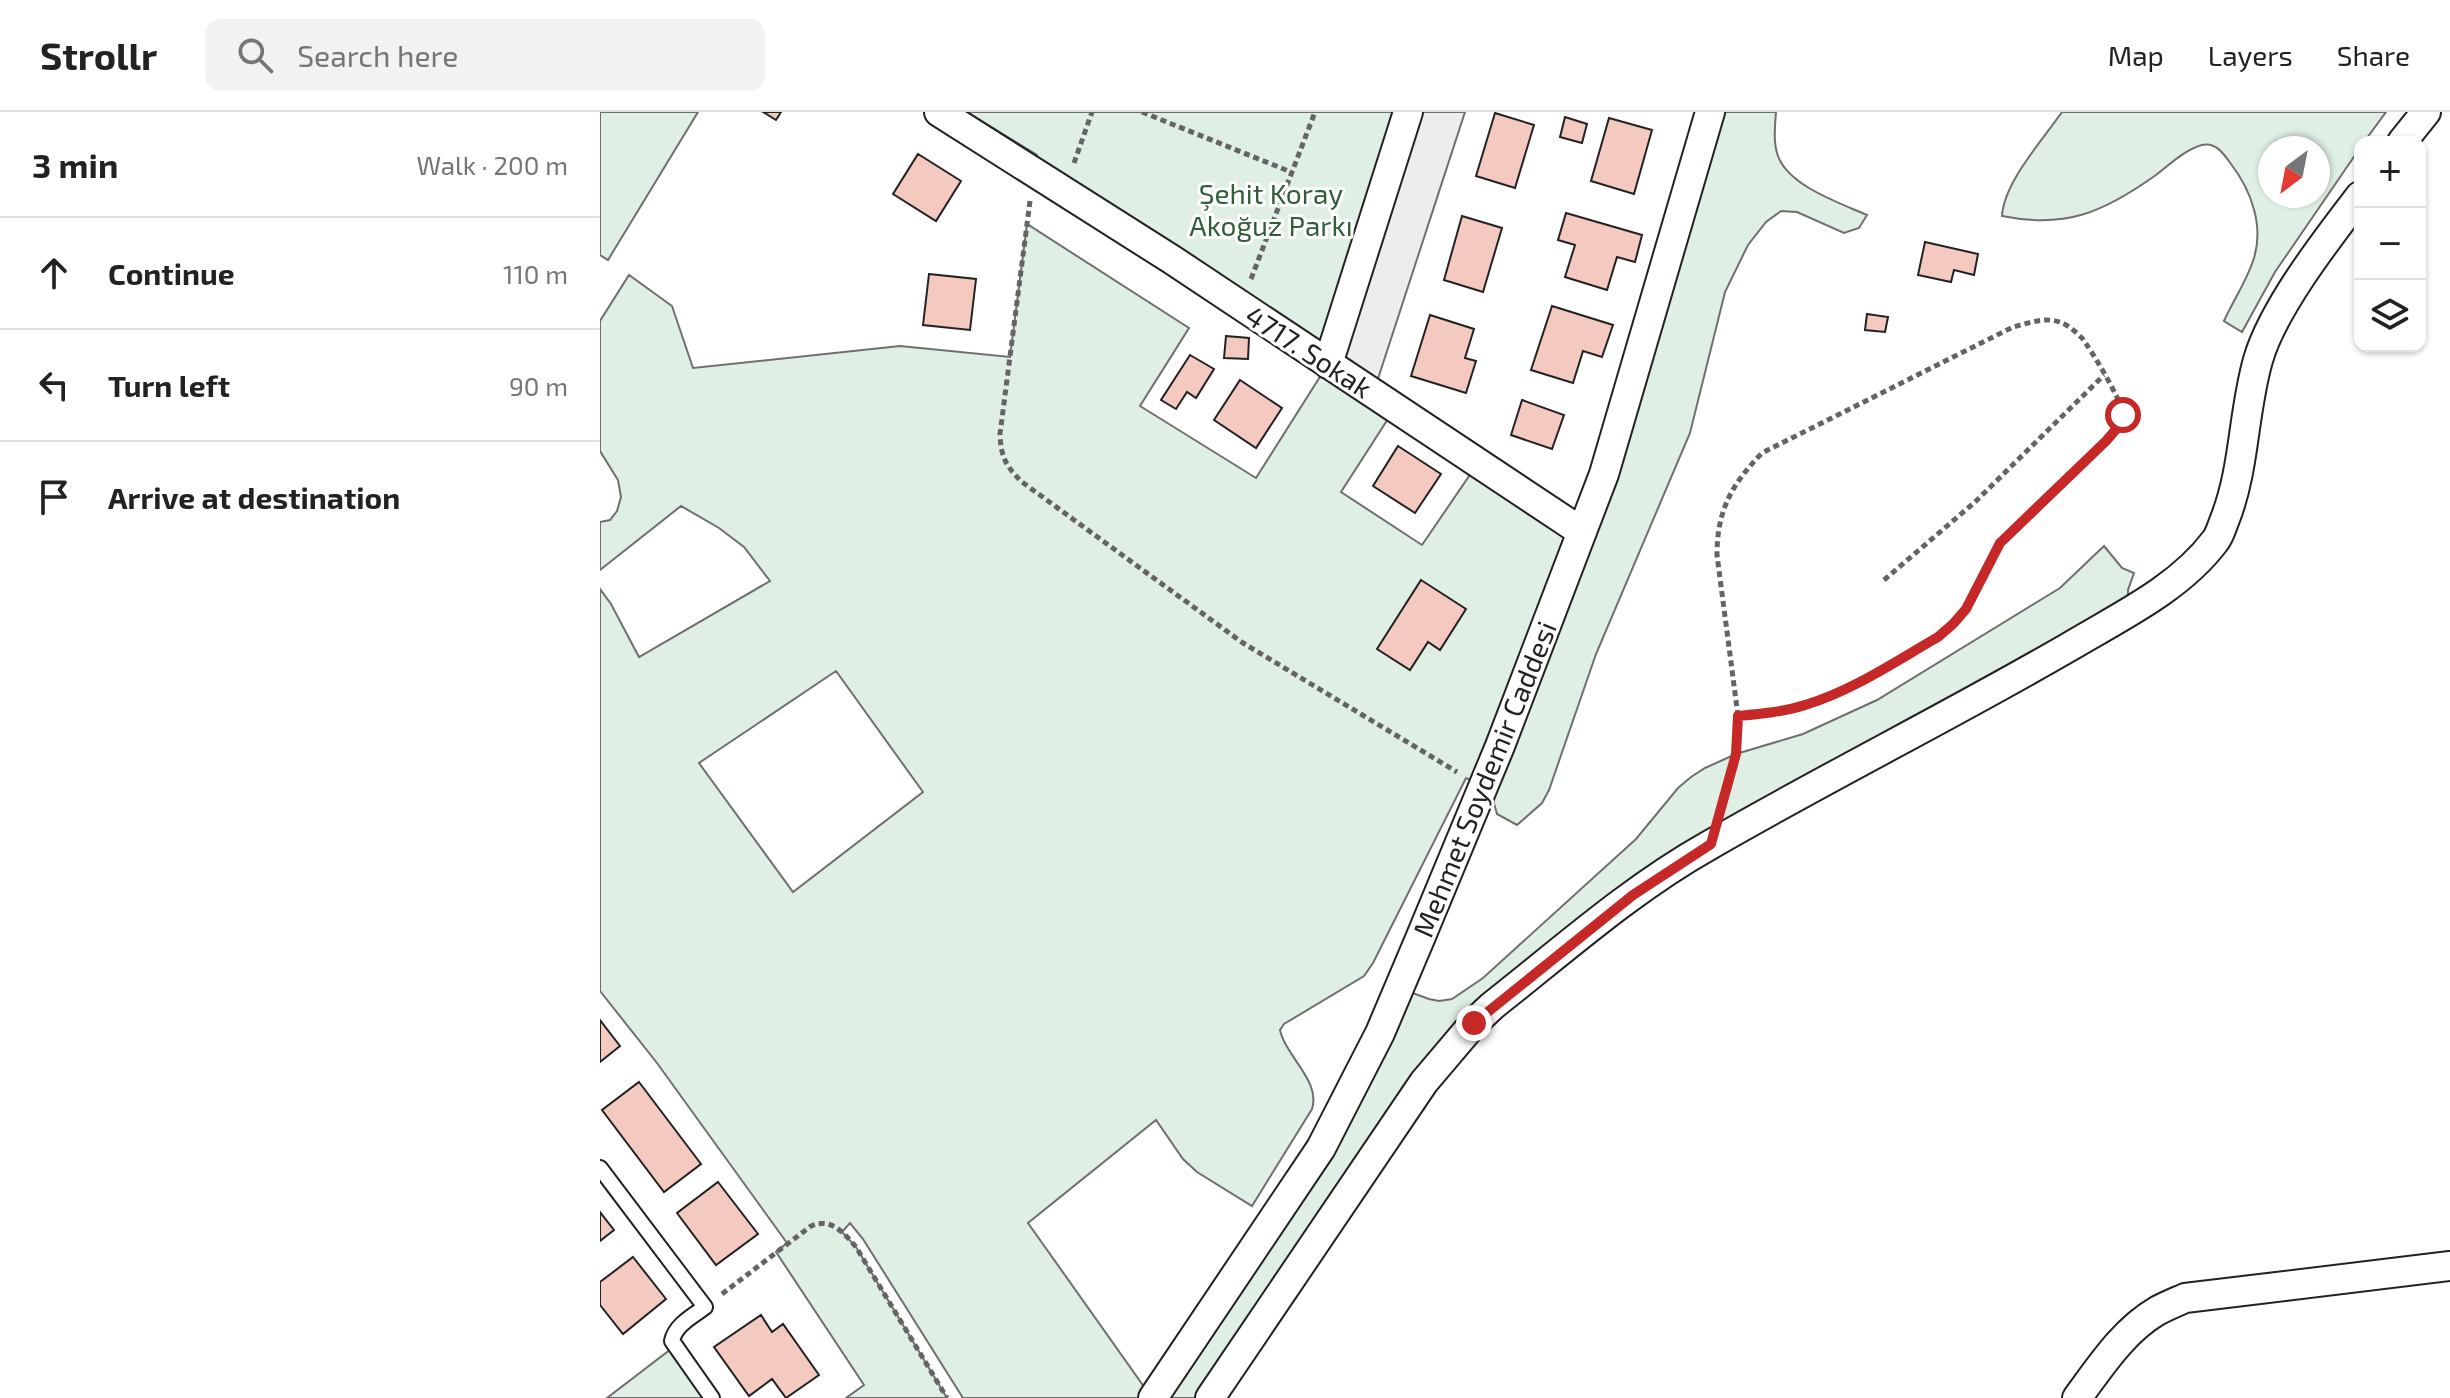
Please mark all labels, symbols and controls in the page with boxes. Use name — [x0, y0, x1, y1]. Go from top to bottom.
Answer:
search box — [205, 19, 765, 91]
text: Strollr — [40, 32, 157, 78]
icon: search — [233, 33, 277, 77]
text: Search here — [297, 37, 458, 73]
text: Map — [2108, 38, 2164, 72]
text: Layers — [2208, 38, 2293, 72]
text: Share — [2337, 38, 2410, 72]
north arrow — [2258, 136, 2330, 208]
map controls — [2354, 136, 2426, 352]
button: + — [2354, 136, 2426, 208]
text: 3 min — [32, 144, 118, 185]
text: Walk · 200 m — [416, 149, 568, 180]
park label: Şehit Koray Akoğuz Parkı — [1189, 176, 1353, 242]
button: − — [2354, 208, 2426, 280]
icon: ahead — [32, 251, 76, 295]
text: Continue — [108, 255, 235, 291]
text: 110 m — [503, 258, 568, 289]
button: layers — [2354, 280, 2426, 352]
street label: 4717. Sokak — [1239, 298, 1379, 404]
icon: left — [32, 363, 76, 407]
text: Turn left — [108, 367, 230, 403]
text: 90 m — [509, 370, 568, 401]
route start — [2105, 397, 2141, 433]
icon: arrive — [32, 475, 76, 519]
text: Arrive at destination — [108, 479, 400, 515]
street label: Mehmet Soydemir Caddesi — [1405, 616, 1563, 942]
route end — [1456, 1005, 1492, 1041]

